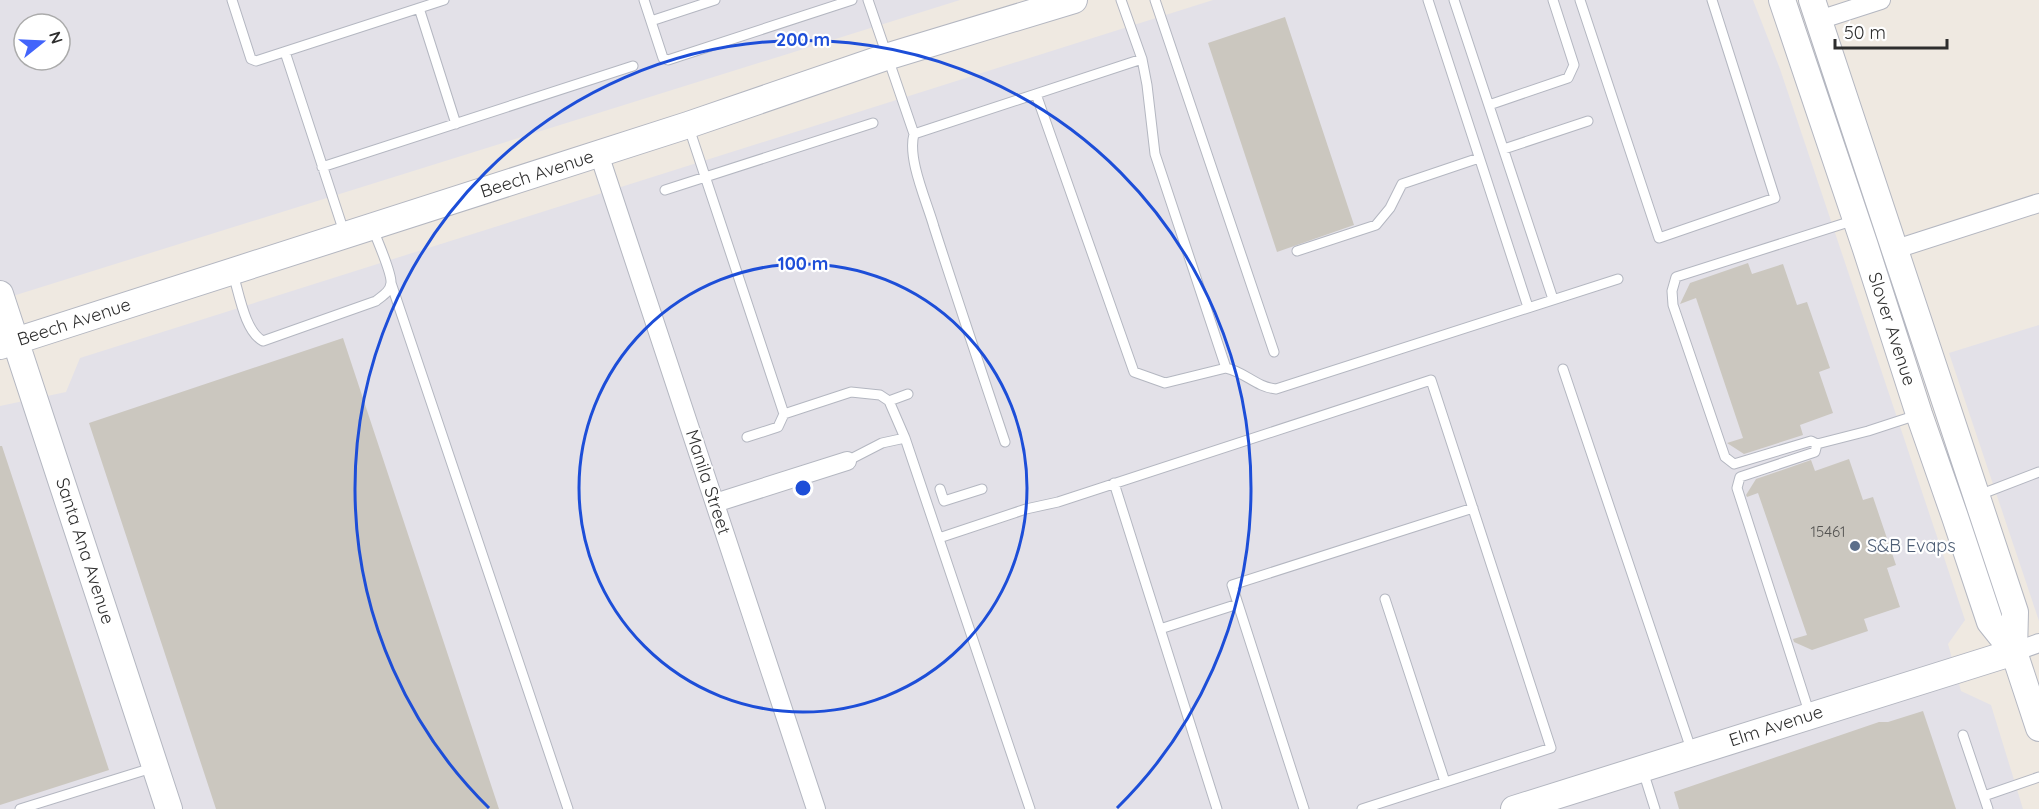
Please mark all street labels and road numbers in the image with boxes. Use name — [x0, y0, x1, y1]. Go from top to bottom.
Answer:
street label: Beech Avenue — [477, 144, 597, 203]
street label: Slover Avenue — [1863, 269, 1922, 388]
street label: Beech Avenue — [14, 292, 134, 351]
street label: Manila Street — [681, 426, 736, 537]
street label: Santa Ana Avenue — [51, 475, 120, 627]
street label: Elm Avenue — [1726, 700, 1826, 751]

